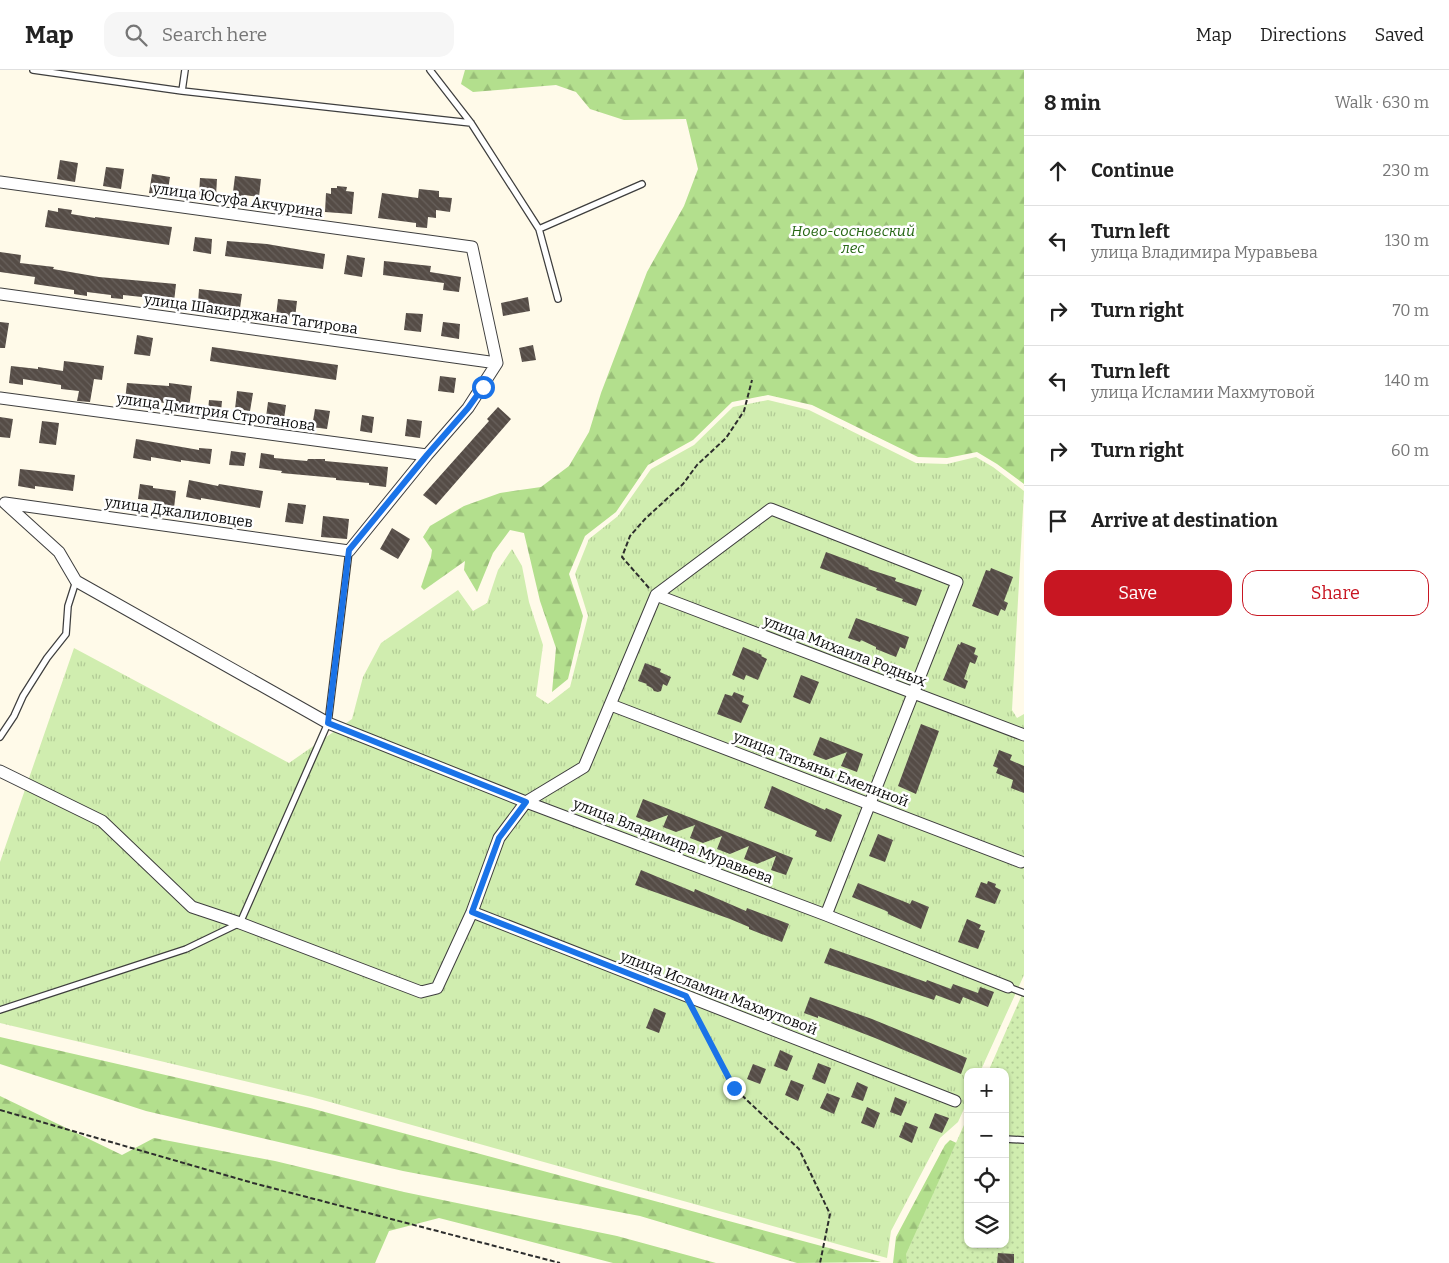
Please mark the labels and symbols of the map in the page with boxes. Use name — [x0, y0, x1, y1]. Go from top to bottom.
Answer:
street label: улица Юсуфа Акчурина — [151, 179, 324, 221]
park label: Ново-сосновский лес — [791, 222, 915, 257]
street label: улица Шакирджана Тагирова — [142, 290, 359, 338]
route start — [472, 376, 495, 399]
street label: улица Дмитрия Строганова — [114, 389, 317, 435]
street label: улица Джалиловцев — [103, 493, 254, 531]
street label: улица Михаила Родных — [760, 611, 930, 691]
street label: улица Татьяны Емелиной — [730, 727, 911, 811]
street label: улица Владимира Муравьева — [570, 794, 775, 888]
street label: улица Исламии Махмутовой — [617, 947, 820, 1039]
route end — [723, 1077, 746, 1100]

